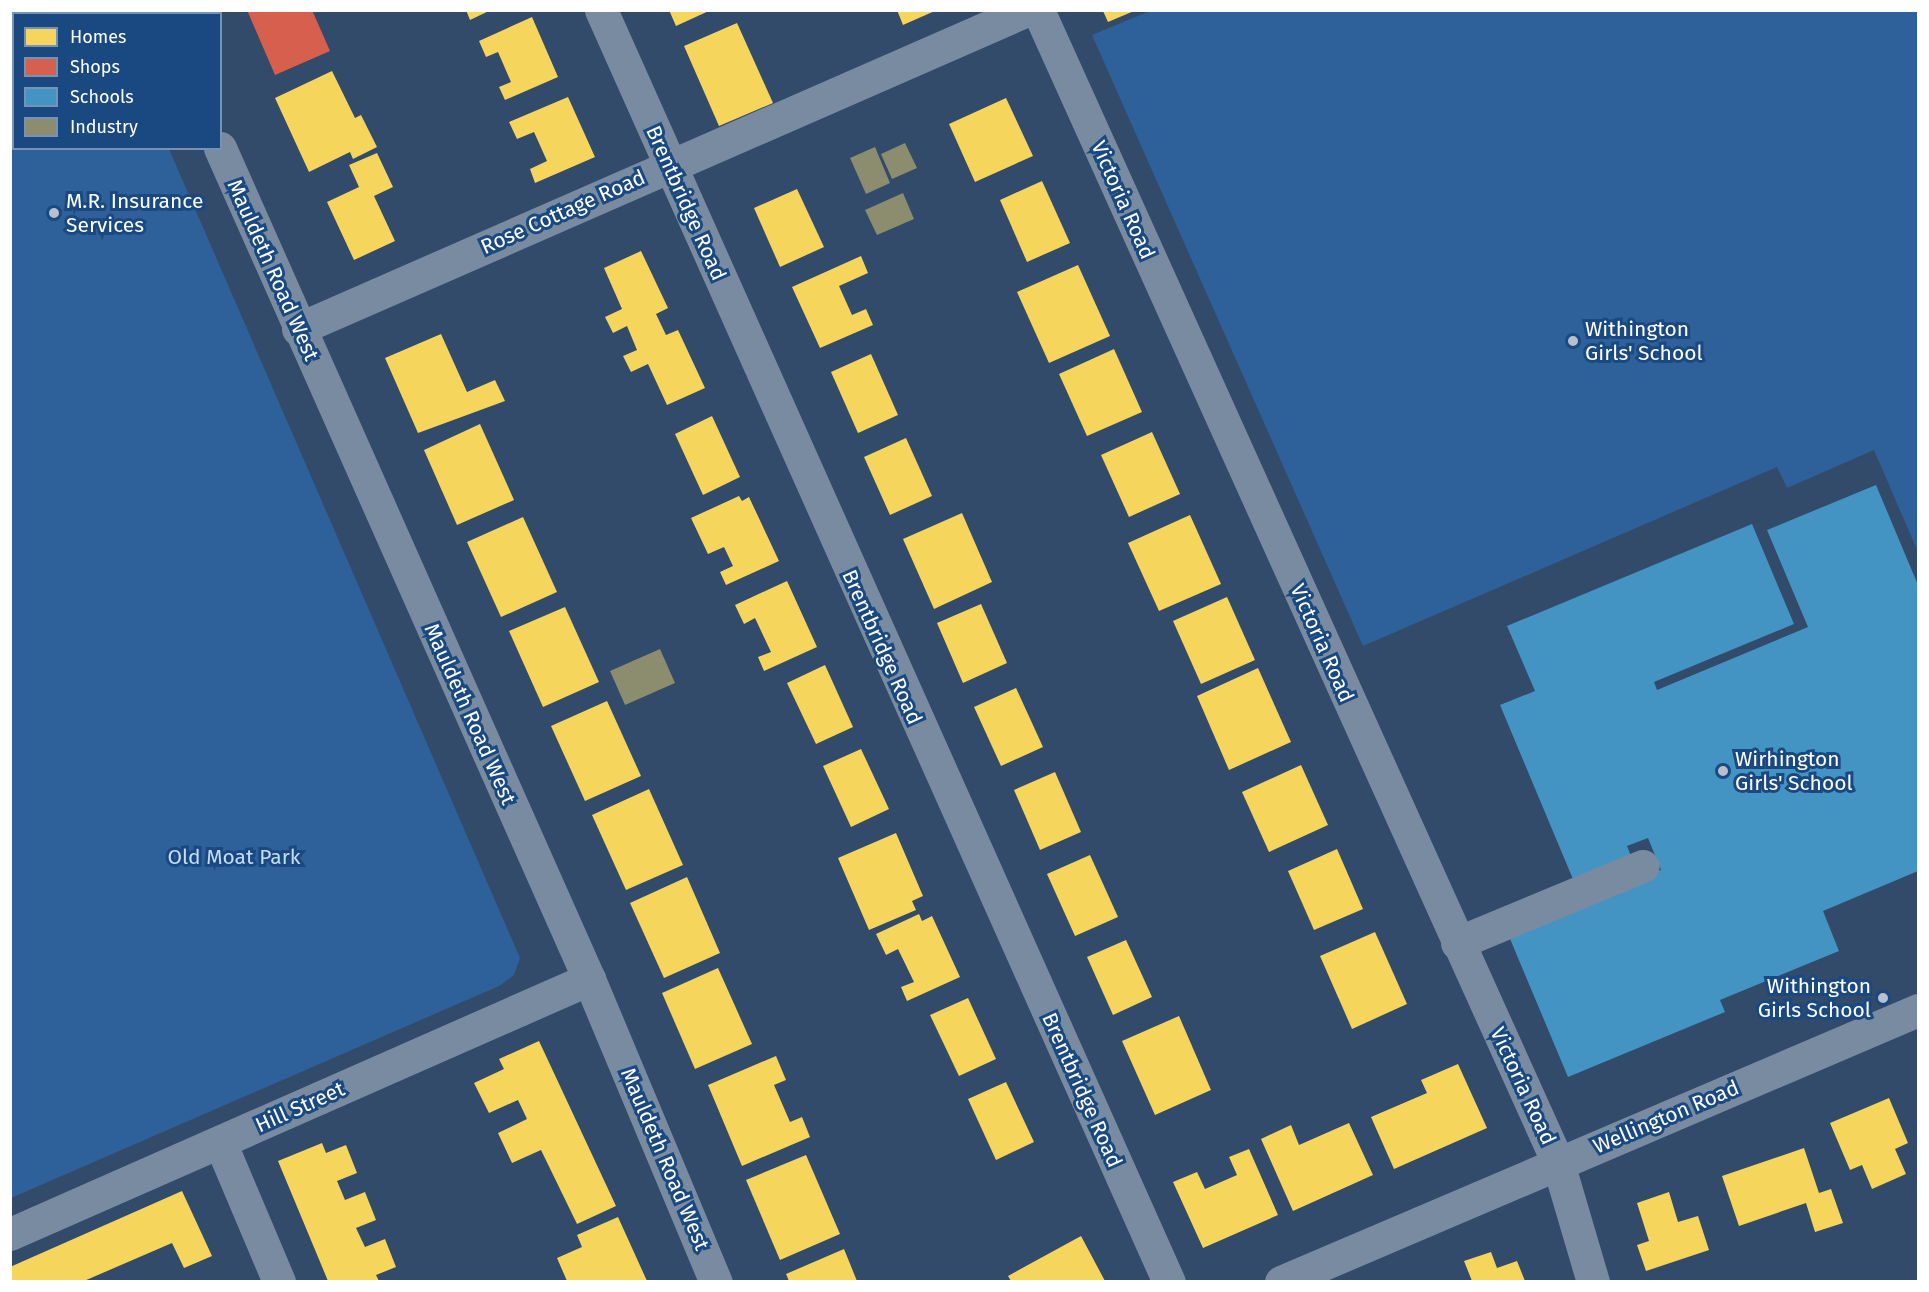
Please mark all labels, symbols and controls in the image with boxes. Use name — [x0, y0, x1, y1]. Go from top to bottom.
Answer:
legend — [12, 12, 222, 150]
text: Homes — [70, 26, 126, 48]
text: Shops — [70, 56, 120, 78]
text: Schools — [70, 86, 134, 108]
text: Industry — [70, 116, 138, 138]
street label: Brentbridge Road — [641, 122, 731, 284]
street label: Victoria Road — [1086, 137, 1160, 263]
street label: Rose Cottage Road — [477, 164, 649, 260]
street label: Mauldeth Road West — [222, 176, 324, 364]
place label: M.R. Insurance Services — [66, 188, 203, 238]
marker: M.R. Insurance Services — [47, 206, 61, 220]
place label: Withington Girls' School — [1585, 316, 1703, 366]
marker: Withington Girls' School — [1566, 334, 1580, 348]
street label: Brentbridge Road — [837, 566, 927, 728]
street label: Victoria Road — [1285, 580, 1359, 706]
street label: Mauldeth Road West — [419, 620, 521, 808]
place label: Wirhington Girls' School — [1735, 746, 1853, 796]
marker: Wirhington Girls' School — [1716, 764, 1730, 778]
park label: Old Moat Park — [168, 844, 300, 870]
place label: Withington Girls School — [1758, 973, 1871, 1023]
marker: Withington Girls School — [1876, 991, 1890, 1005]
street label: Brentbridge Road — [1037, 1009, 1127, 1171]
street label: Victoria Road — [1485, 1023, 1561, 1149]
street label: Mauldeth Road West — [615, 1064, 715, 1254]
street label: Wellington Road — [1589, 1075, 1743, 1159]
street label: Hill Street — [251, 1076, 349, 1138]

